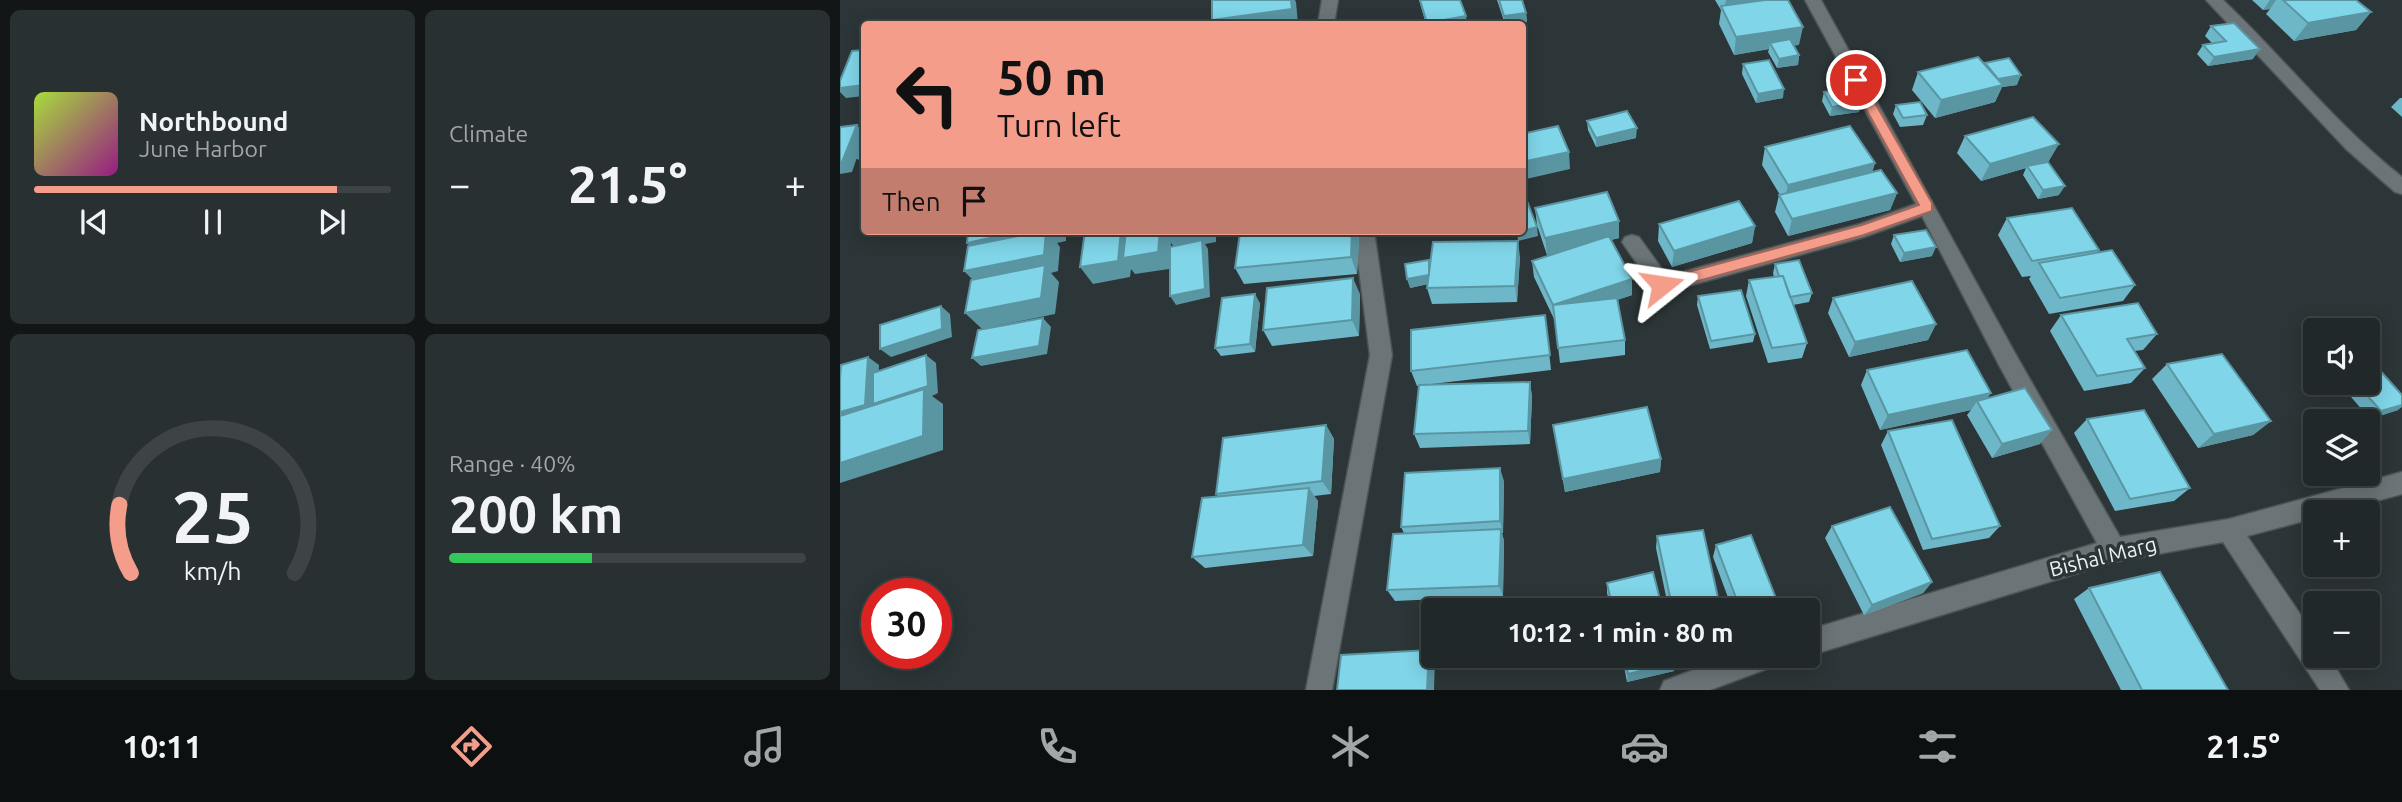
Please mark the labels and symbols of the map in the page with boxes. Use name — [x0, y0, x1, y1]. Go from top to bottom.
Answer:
pin — [1826, 50, 1886, 110]
position arrow — [1625, 248, 1699, 322]
street label: Bishal Marg — [2047, 531, 2159, 581]
speed limit sign: 30 — [861, 578, 952, 669]

